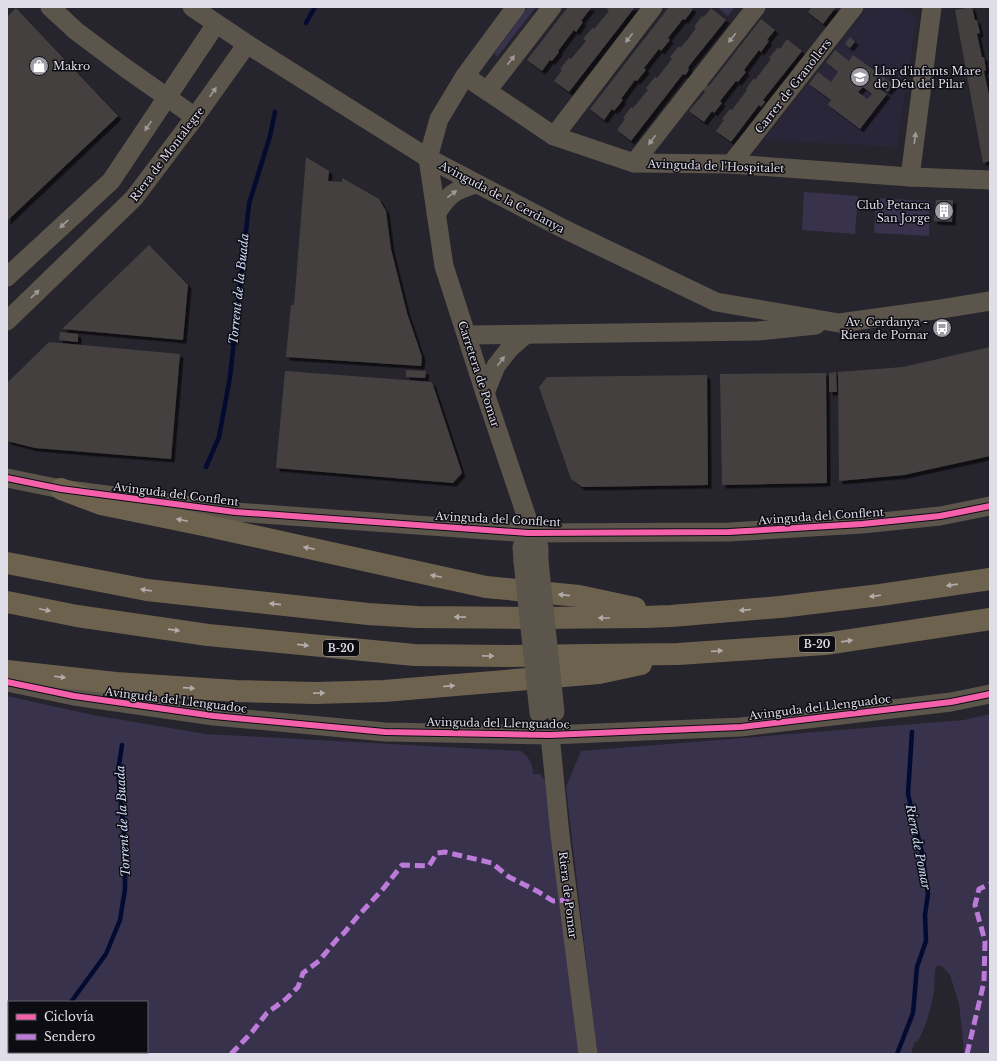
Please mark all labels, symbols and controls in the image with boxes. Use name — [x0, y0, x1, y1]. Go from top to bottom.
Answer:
one-way arrow — [625, 32, 633, 43]
one-way arrow — [728, 32, 736, 43]
street label: Carrer de Granollers — [752, 36, 834, 136]
shop icon: Makro — [28, 55, 50, 77]
one-way arrow — [507, 55, 515, 65]
place label: Makro — [53, 59, 90, 73]
place label: Llar d'infants Mare de Déu del Pilar — [874, 64, 981, 91]
school or university icon: Llar d'infants Mare de Déu del Pilar — [849, 66, 871, 88]
one-way arrow — [209, 87, 217, 97]
street label: Riera de Montalegre — [127, 104, 207, 204]
one-way arrow — [144, 121, 152, 131]
one-way arrow — [912, 132, 918, 144]
one-way arrow — [648, 135, 656, 145]
street label: Avinguda de la Cerdanya — [436, 157, 568, 237]
street label: Avinguda de l'Hospitalet — [646, 157, 785, 175]
one-way arrow — [447, 190, 458, 198]
place label: Club Petanca San Jorge — [857, 198, 931, 225]
building icon: Club Petanca San Jorge — [933, 200, 955, 222]
one-way arrow — [59, 219, 69, 229]
water label: Torrent de la Buada — [225, 232, 252, 345]
one-way arrow — [30, 289, 40, 299]
place label: Av. Cerdanya - Riera de Pomar — [840, 315, 929, 342]
bus stop icon: Av. Cerdanya - Riera de Pomar — [931, 317, 953, 339]
street label: Carretera de Pomar — [455, 319, 503, 430]
one-way arrow — [496, 355, 505, 366]
street label: Avinguda del Conflent — [112, 479, 240, 509]
street label: Avinguda del Conflent — [757, 505, 885, 527]
street label: Avinguda del Conflent — [434, 509, 562, 529]
one-way arrow — [176, 517, 188, 523]
one-way arrow — [303, 544, 315, 550]
one-way arrow — [430, 572, 442, 578]
one-way arrow — [946, 582, 958, 588]
one-way arrow — [140, 586, 152, 592]
one-way arrow — [558, 592, 571, 598]
one-way arrow — [869, 593, 881, 599]
one-way arrow — [269, 601, 281, 607]
one-way arrow — [739, 606, 751, 613]
one-way arrow — [39, 607, 51, 613]
one-way arrow — [454, 614, 466, 621]
one-way arrow — [597, 615, 610, 621]
one-way arrow — [167, 627, 180, 633]
road number: B-20 — [799, 636, 835, 652]
one-way arrow — [840, 638, 853, 644]
road number: B-20 — [323, 640, 359, 656]
one-way arrow — [297, 641, 309, 648]
one-way arrow — [711, 648, 723, 655]
one-way arrow — [482, 653, 495, 659]
one-way arrow — [54, 674, 66, 680]
one-way arrow — [443, 682, 455, 689]
street label: Avinguda del Llenguadoc — [103, 684, 248, 716]
one-way arrow — [183, 685, 195, 692]
one-way arrow — [313, 690, 326, 696]
street label: Avinguda del Llenguadoc — [747, 691, 892, 723]
street label: Avinguda del Llenguadoc — [425, 715, 570, 731]
water label: Torrent de la Buada — [112, 765, 133, 877]
water label: Riera de Pomar — [903, 802, 934, 891]
street label: Riera de Pomar — [556, 851, 580, 940]
legend — [8, 1001, 148, 1053]
text: Ciclovía — [44, 1009, 94, 1024]
text: Sendero — [44, 1029, 95, 1044]

